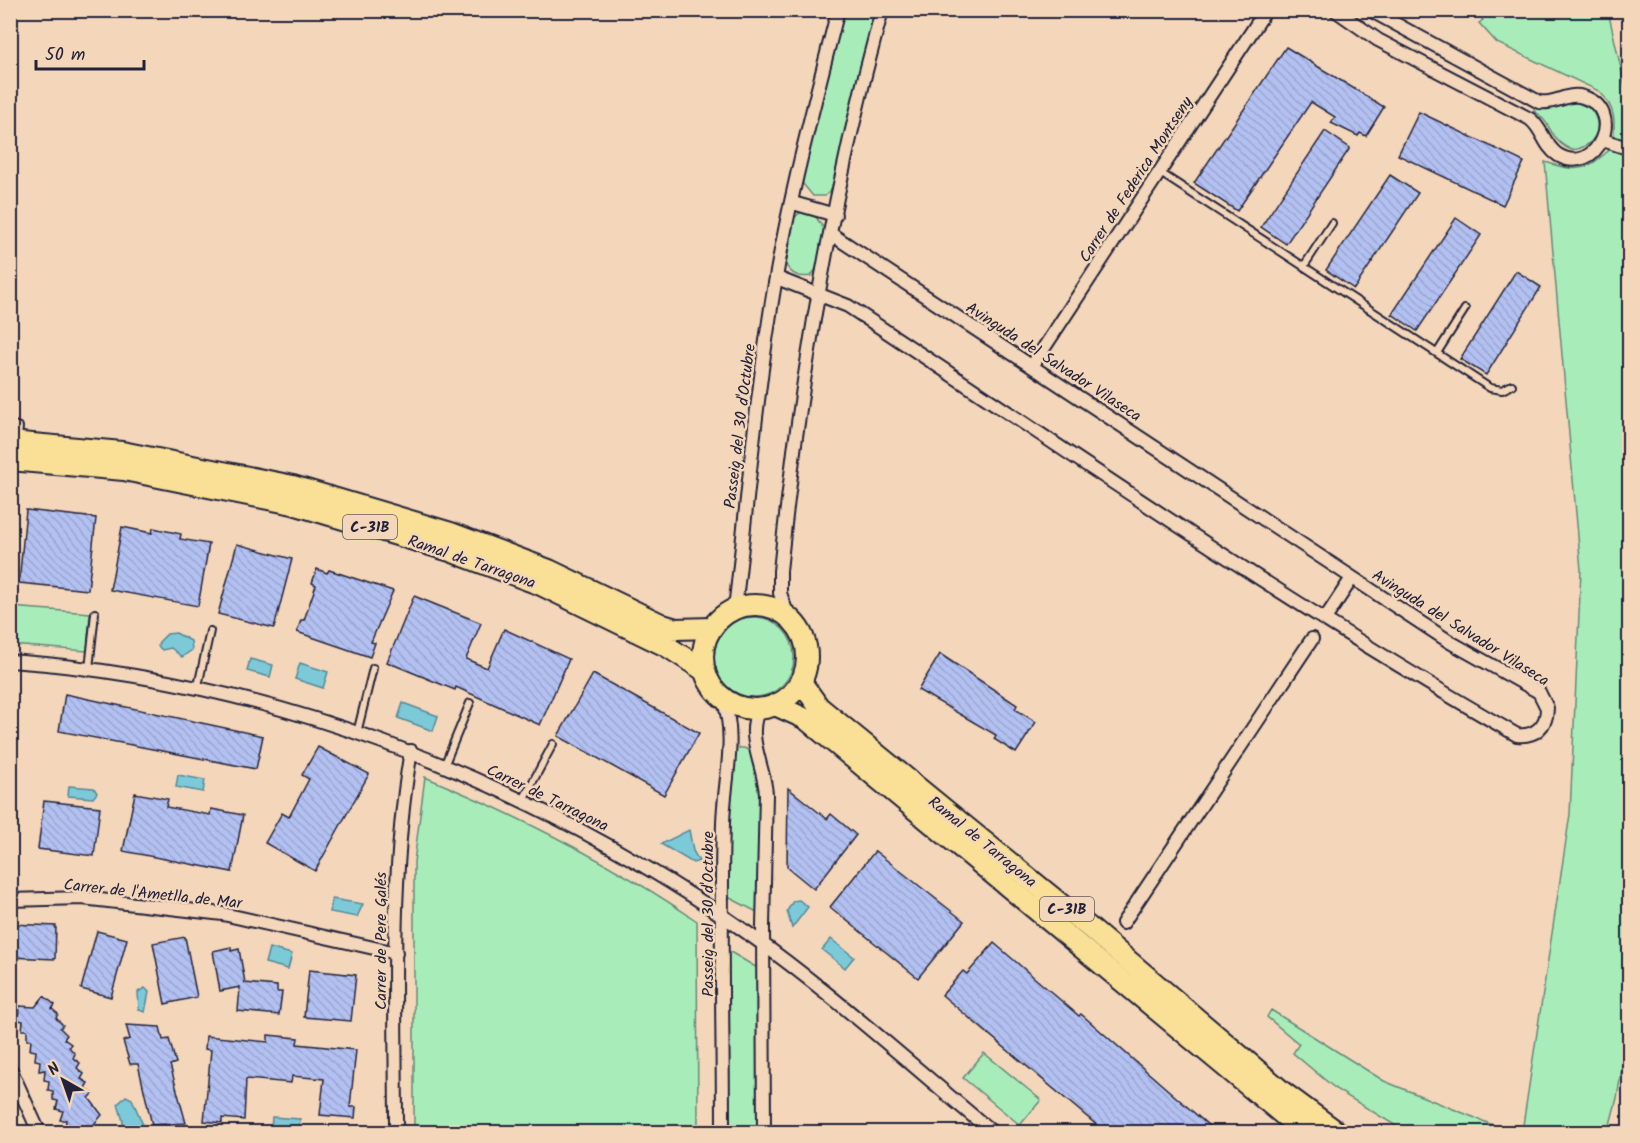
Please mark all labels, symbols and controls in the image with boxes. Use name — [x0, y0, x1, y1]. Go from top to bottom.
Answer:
scale bar — [36, 33, 144, 71]
text: 50 m — [45, 41, 85, 70]
street label: Carrer de Federica Montseny — [1073, 91, 1200, 268]
street label: Avinguda del Salvador Vilaseca — [960, 296, 1146, 429]
street label: Passeig del 30 d'Octubre — [718, 342, 763, 510]
road number: C-31B — [343, 515, 397, 539]
street label: Ramal de Tarragona — [404, 529, 539, 596]
street label: Avinguda del Salvador Vilaseca — [1367, 563, 1554, 693]
street label: Carrer de Tarragona — [482, 758, 613, 839]
street label: Ramal de Tarragona — [922, 790, 1042, 894]
street label: Passeig del 30 d'Octubre — [696, 831, 721, 997]
street label: Carrer de Pere Galés — [369, 872, 394, 1010]
street label: Carrer de l'Ametlla de Mar — [62, 873, 245, 916]
road number: C-31B — [1040, 897, 1094, 921]
north arrow — [33, 1050, 93, 1110]
text: N — [42, 1057, 66, 1082]

